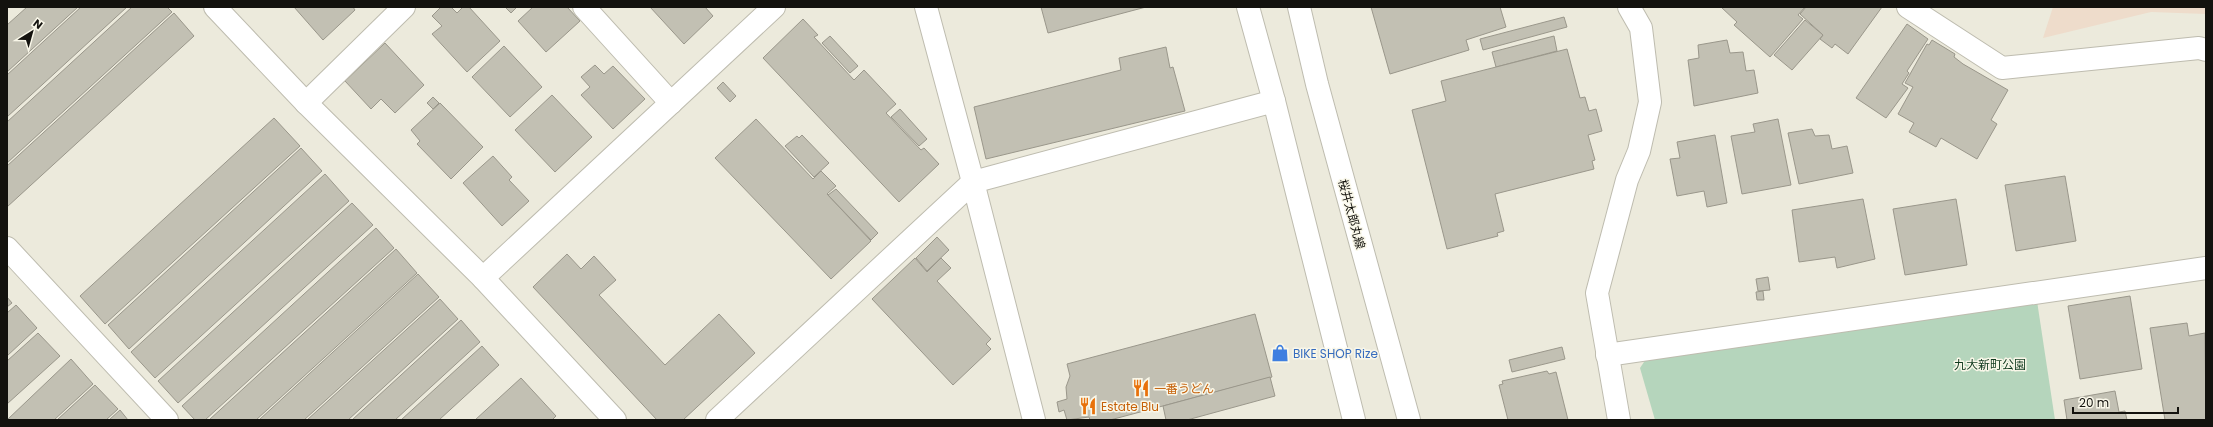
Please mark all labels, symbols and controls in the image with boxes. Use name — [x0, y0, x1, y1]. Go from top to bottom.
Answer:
north arrow — [12, 12, 52, 52]
text: N — [30, 15, 46, 33]
street label: 桜井太郎丸線 — [1334, 177, 1370, 251]
shop icon: BIKE SHOP Rize — [1270, 343, 1290, 363]
place label: BIKE SHOP Rize — [1293, 345, 1378, 362]
park label: 九大新町公園 — [1954, 356, 2026, 373]
restaurant icon: 一番うどん — [1131, 378, 1151, 398]
place label: 一番うどん — [1154, 380, 1214, 397]
scale bar — [2073, 389, 2178, 415]
text: 20 m — [2079, 394, 2109, 411]
restaurant icon: Estate Blu — [1078, 396, 1098, 416]
place label: Estate Blu — [1101, 398, 1159, 415]

